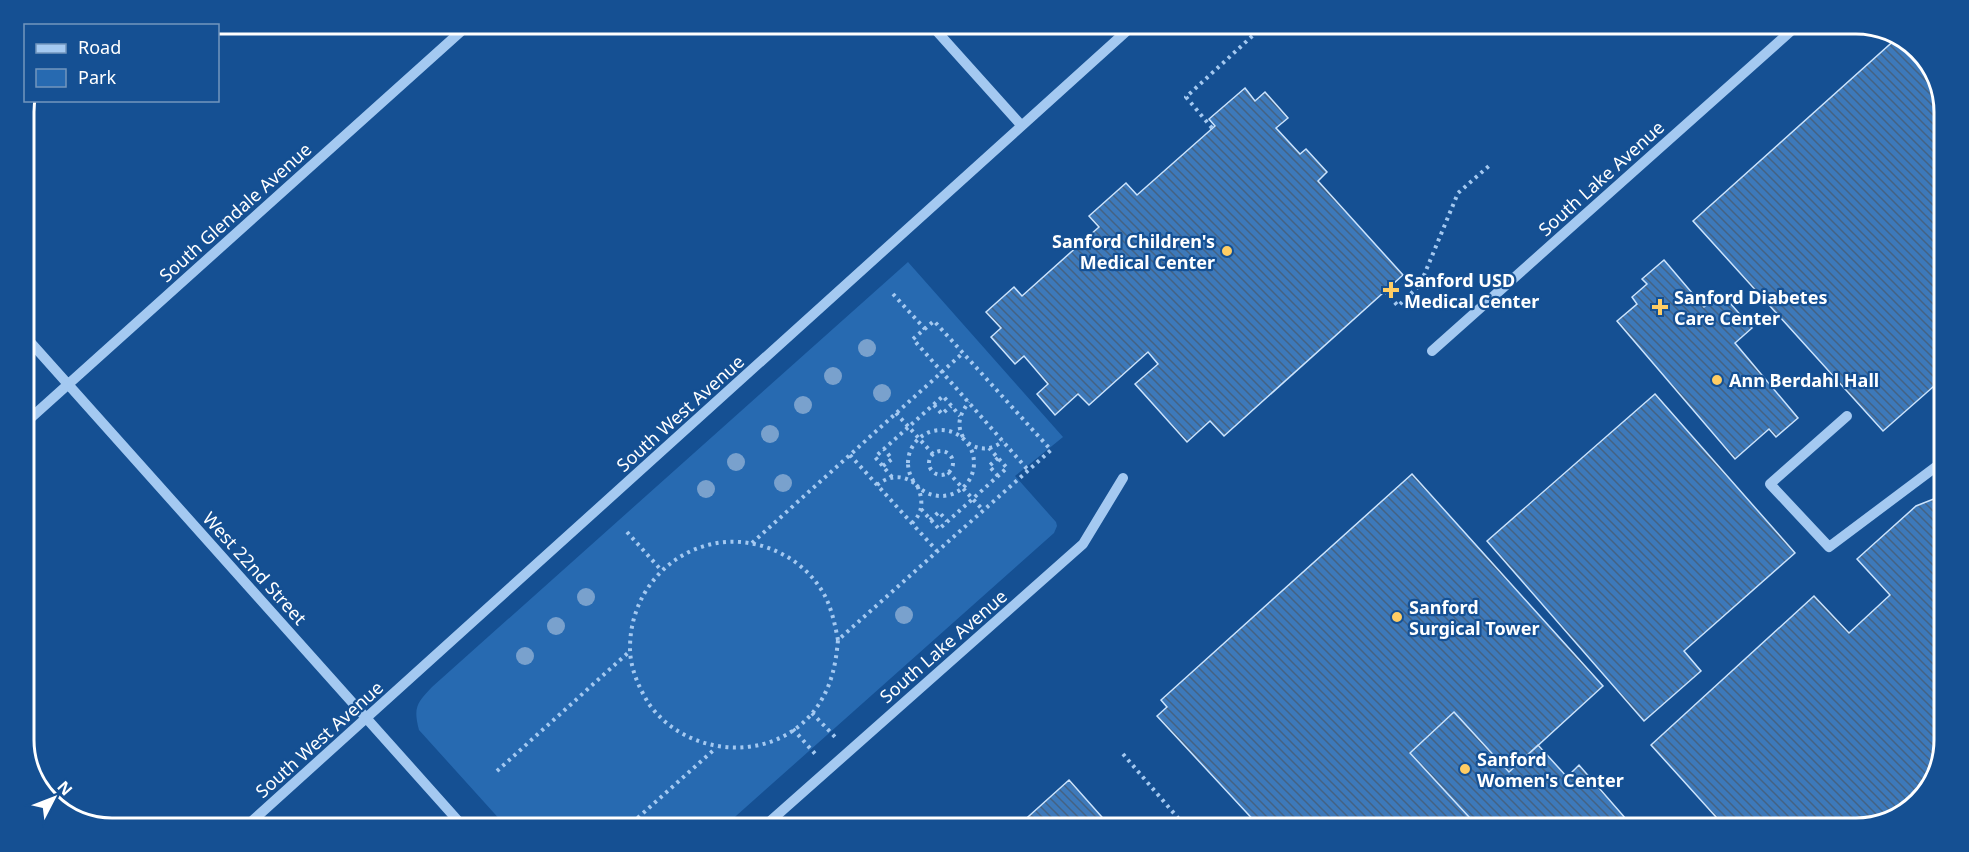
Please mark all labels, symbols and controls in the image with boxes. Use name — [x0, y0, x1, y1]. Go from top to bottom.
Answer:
legend — [24, 24, 219, 102]
text: Road — [78, 35, 121, 59]
text: Park — [78, 65, 116, 89]
street label: South Lake Avenue — [1533, 115, 1669, 241]
street label: South Glendale Avenue — [154, 137, 316, 287]
place label: Sanford Children's Medical Center — [1052, 229, 1215, 274]
marker: Sanford Children's Medical Center — [1220, 244, 1234, 258]
place label: Sanford USD Medical Center — [1404, 268, 1539, 313]
marker: Sanford USD Medical Center — [1382, 281, 1400, 299]
place label: Sanford Diabetes Care Center — [1674, 285, 1827, 330]
marker: Sanford Diabetes Care Center — [1651, 298, 1669, 316]
street label: South West Avenue — [611, 349, 749, 477]
place label: Ann Berdahl Hall — [1729, 368, 1879, 392]
marker: Ann Berdahl Hall — [1710, 373, 1724, 387]
street label: West 22nd Street — [198, 506, 312, 630]
street label: South Lake Avenue — [874, 584, 1012, 708]
place label: Sanford Surgical Tower — [1409, 595, 1540, 640]
marker: Sanford Surgical Tower — [1390, 610, 1404, 624]
street label: South West Avenue — [250, 675, 388, 803]
place label: Sanford Women's Center — [1477, 747, 1624, 792]
marker: Sanford Women's Center — [1458, 762, 1472, 776]
north arrow — [24, 768, 84, 828]
text: N — [53, 776, 78, 800]

